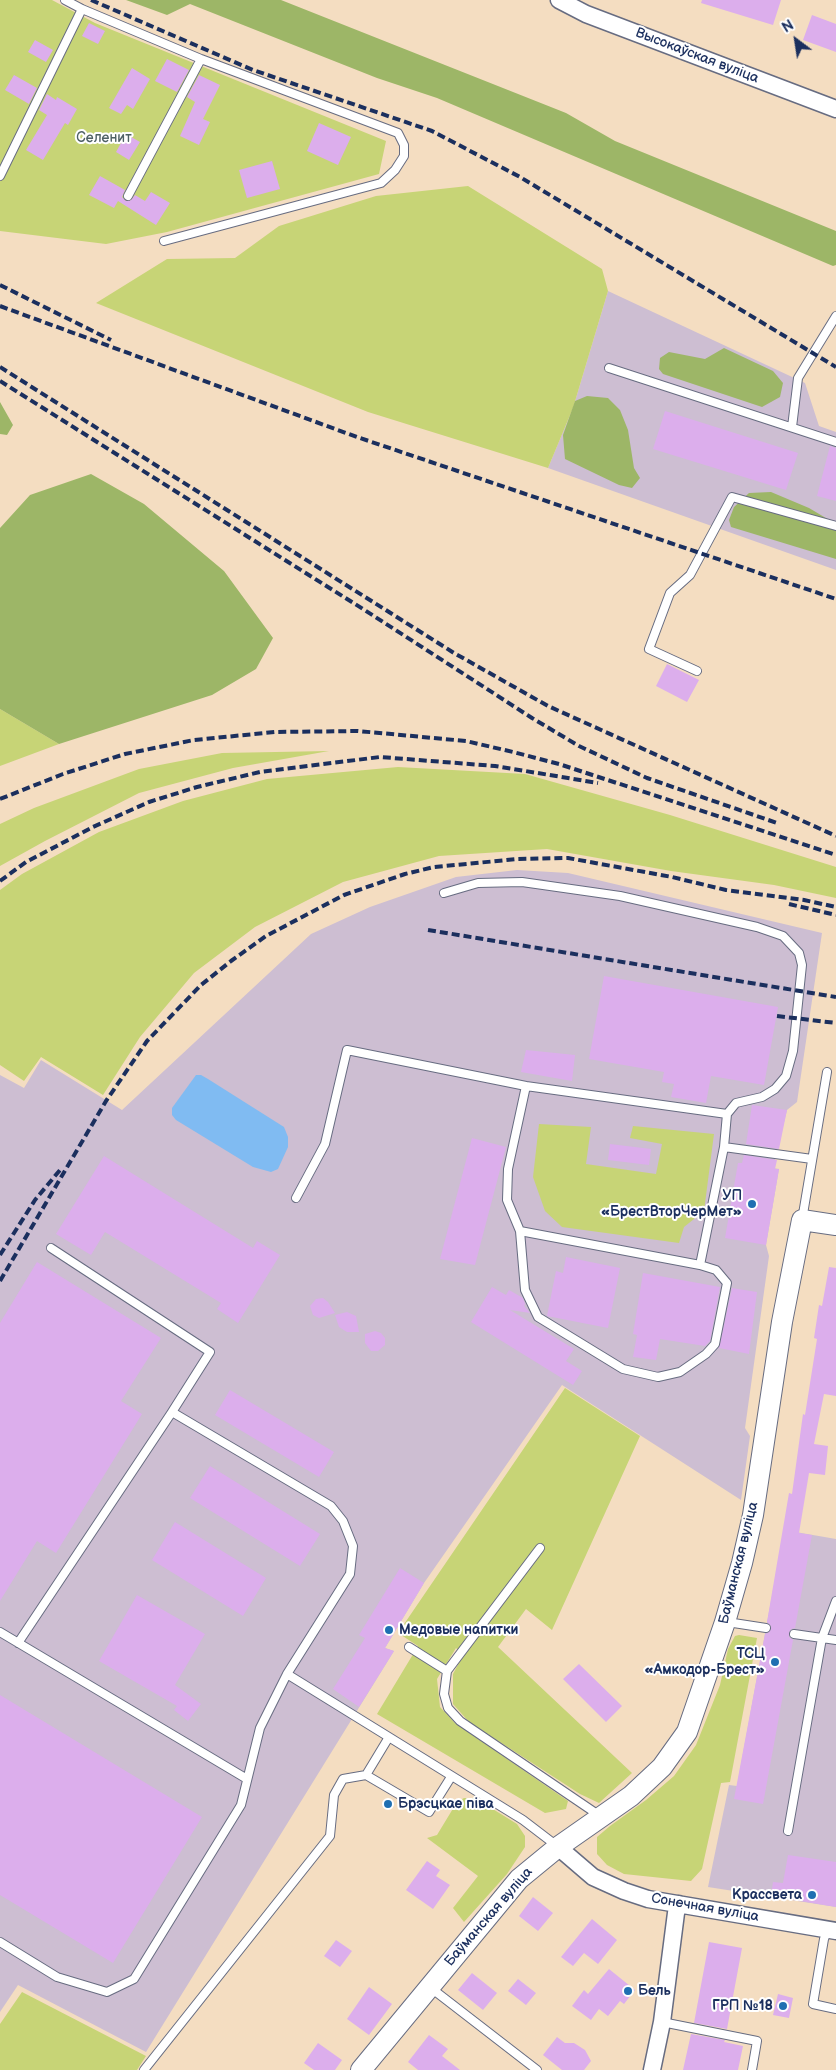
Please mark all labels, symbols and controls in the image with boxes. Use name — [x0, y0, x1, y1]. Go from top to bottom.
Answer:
north arrow — [771, 15, 821, 65]
text: N — [779, 17, 797, 37]
street label: Высокаўская вуліца — [633, 25, 761, 87]
park label: Селенит — [76, 130, 132, 146]
place label: УП «БрестВторЧерМет» — [601, 1188, 742, 1220]
marker: УП «БрестВторЧерМет» — [746, 1198, 758, 1210]
street label: Баўманская вуліца — [716, 1500, 762, 1626]
place label: Медовые напитки — [399, 1622, 518, 1638]
marker: Медовые напитки — [383, 1624, 395, 1636]
place label: ТСЦ «Амкодор-Брест» — [644, 1646, 765, 1678]
marker: ТСЦ «Амкодор-Брест» — [769, 1656, 781, 1668]
place label: Брэсцкае піва — [398, 1796, 494, 1812]
marker: Брэсцкае піва — [382, 1798, 394, 1810]
street label: Баўманская вуліца — [442, 1864, 536, 1970]
place label: Крассвета — [732, 1887, 802, 1903]
marker: Крассвета — [806, 1889, 818, 1901]
street label: Сонечная вуліца — [650, 1890, 760, 1926]
place label: Бель — [638, 1983, 671, 1999]
marker: Бель — [622, 1985, 634, 1997]
place label: ГРП №18 — [712, 1998, 773, 2014]
marker: ГРП №18 — [777, 2000, 789, 2012]

